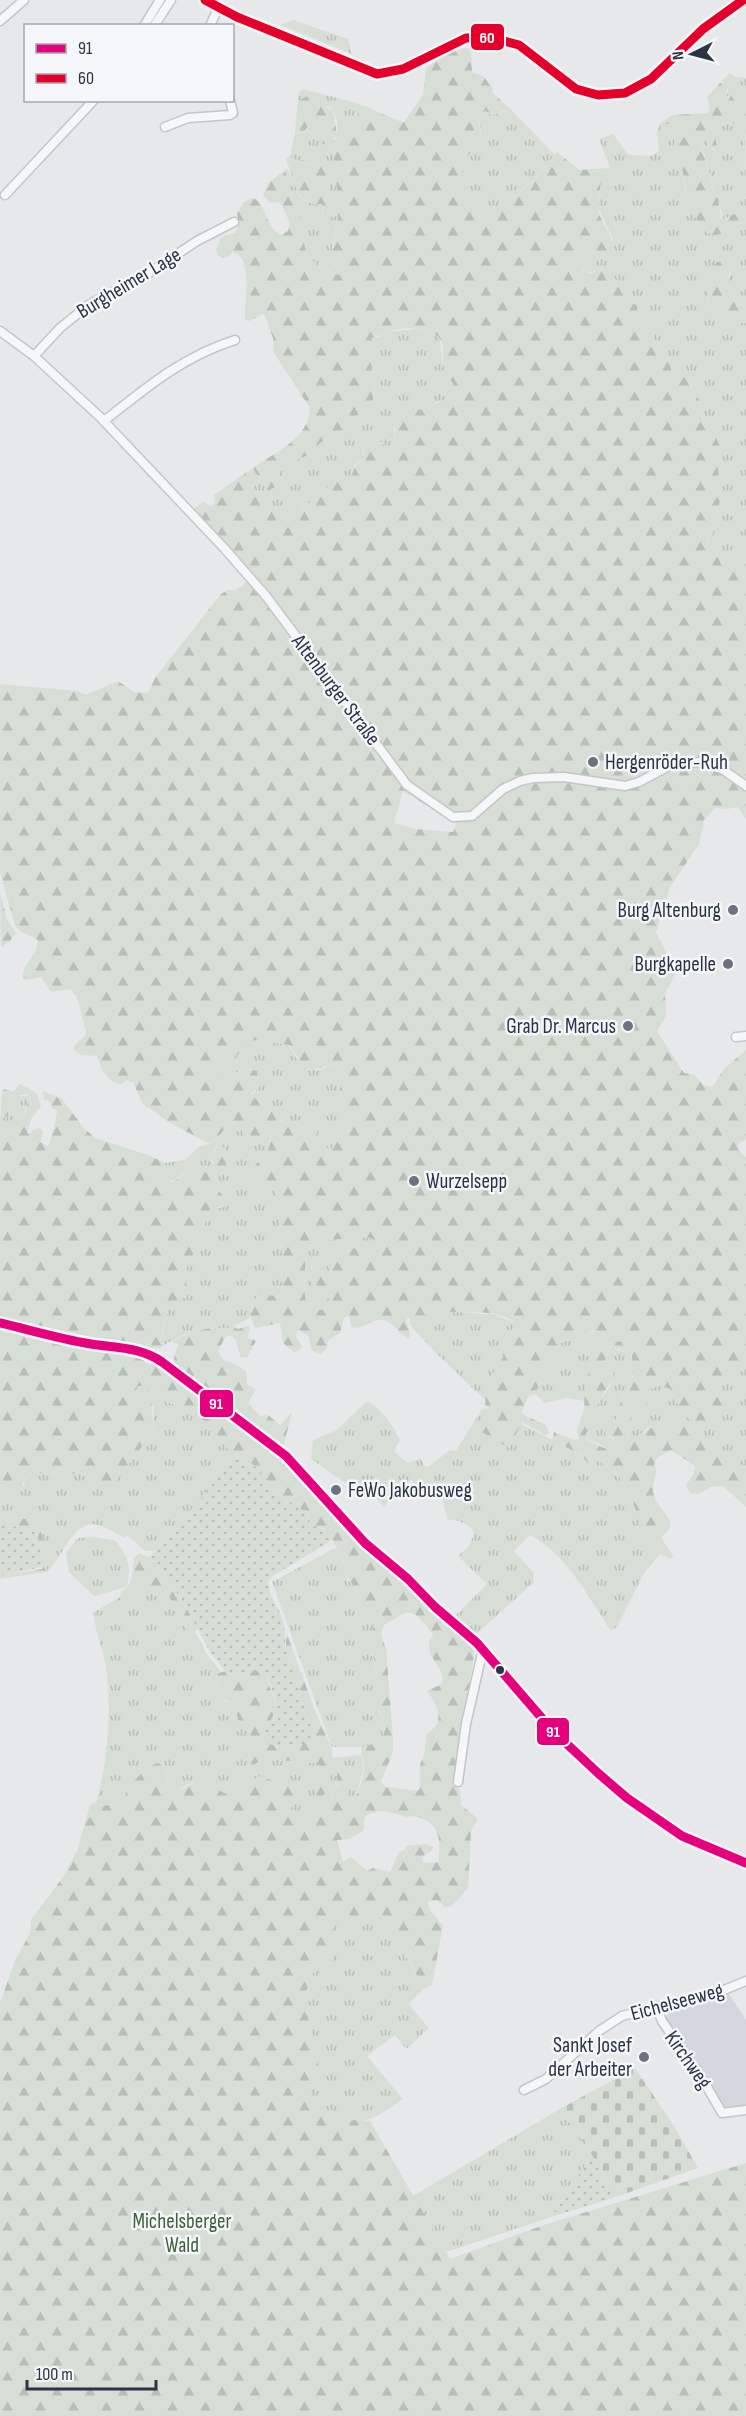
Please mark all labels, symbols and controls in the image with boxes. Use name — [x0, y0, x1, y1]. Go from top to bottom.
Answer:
line badge: 60 — [470, 23, 505, 51]
legend — [24, 24, 234, 102]
north arrow — [662, 24, 722, 84]
text: 60 — [479, 29, 495, 48]
text: 91 — [78, 38, 93, 59]
text: N — [669, 50, 688, 61]
text: 60 — [78, 68, 94, 89]
street label: Burgheimer Lage — [72, 242, 186, 324]
street label: Altenburger Straße — [286, 629, 386, 750]
place label: Hergenröder-Ruh — [605, 750, 728, 775]
marker: Hergenröder-Ruh — [586, 755, 600, 769]
place label: Burg Altenburg — [618, 898, 721, 923]
marker: Burg Altenburg — [726, 903, 740, 917]
place label: Burgkapelle — [635, 952, 716, 977]
marker: Burgkapelle — [721, 957, 735, 971]
place label: Grab Dr. Marcus — [506, 1014, 616, 1039]
marker: Grab Dr. Marcus — [621, 1019, 635, 1033]
place label: Wurzelsepp — [426, 1169, 507, 1194]
marker: Wurzelsepp — [407, 1174, 421, 1188]
line badge: 91 — [199, 1389, 234, 1418]
text: 91 — [209, 1395, 224, 1414]
place label: FeWo Jakobusweg — [348, 1478, 472, 1503]
marker: FeWo Jakobusweg — [329, 1483, 343, 1497]
unlabelled marker — [494, 1664, 506, 1676]
line badge: 91 — [536, 1717, 570, 1746]
text: 91 — [546, 1723, 561, 1742]
street label: Eichelseeweg — [628, 1978, 726, 2026]
street label: Kirchweg — [659, 2026, 717, 2094]
place label: Sankt Josef der Arbeiter — [548, 2033, 633, 2082]
marker: Sankt Josef der Arbeiter — [637, 2050, 651, 2064]
park label: Michelsberger Wald — [132, 2209, 232, 2258]
scale bar — [27, 2353, 156, 2391]
text: 100 m — [36, 2364, 73, 2385]

